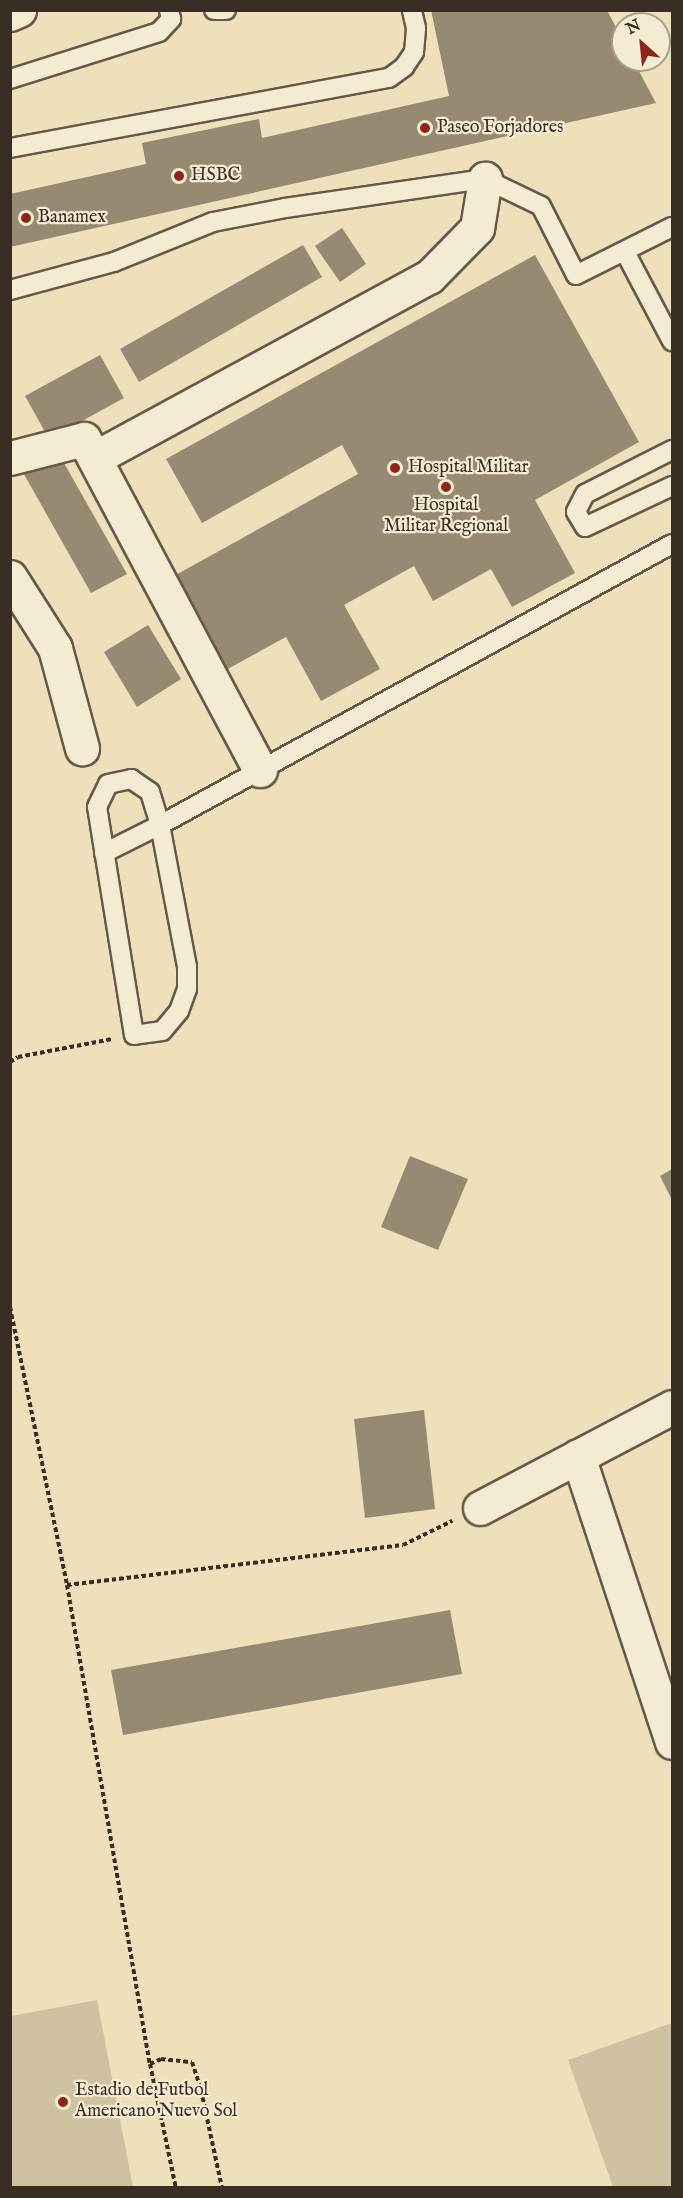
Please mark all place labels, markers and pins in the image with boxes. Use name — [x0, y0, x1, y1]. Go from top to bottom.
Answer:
place label: Paseo Forjadores — [437, 117, 563, 139]
marker: Paseo Forjadores — [418, 121, 432, 135]
place label: HSBC — [191, 165, 240, 187]
marker: HSBC — [172, 169, 186, 183]
place label: Banamex — [38, 207, 106, 229]
marker: Banamex — [19, 211, 33, 225]
place label: Hospital Militar — [408, 457, 528, 479]
marker: Hospital Militar — [386, 459, 404, 477]
marker: Hospital Militar Regional — [439, 480, 453, 494]
place label: Hospital Militar Regional — [384, 496, 508, 538]
place label: Estadio de Futbol Americano Nuevo Sol — [75, 2081, 237, 2124]
marker: Estadio de Futbol Americano Nuevo Sol — [56, 2095, 70, 2109]

